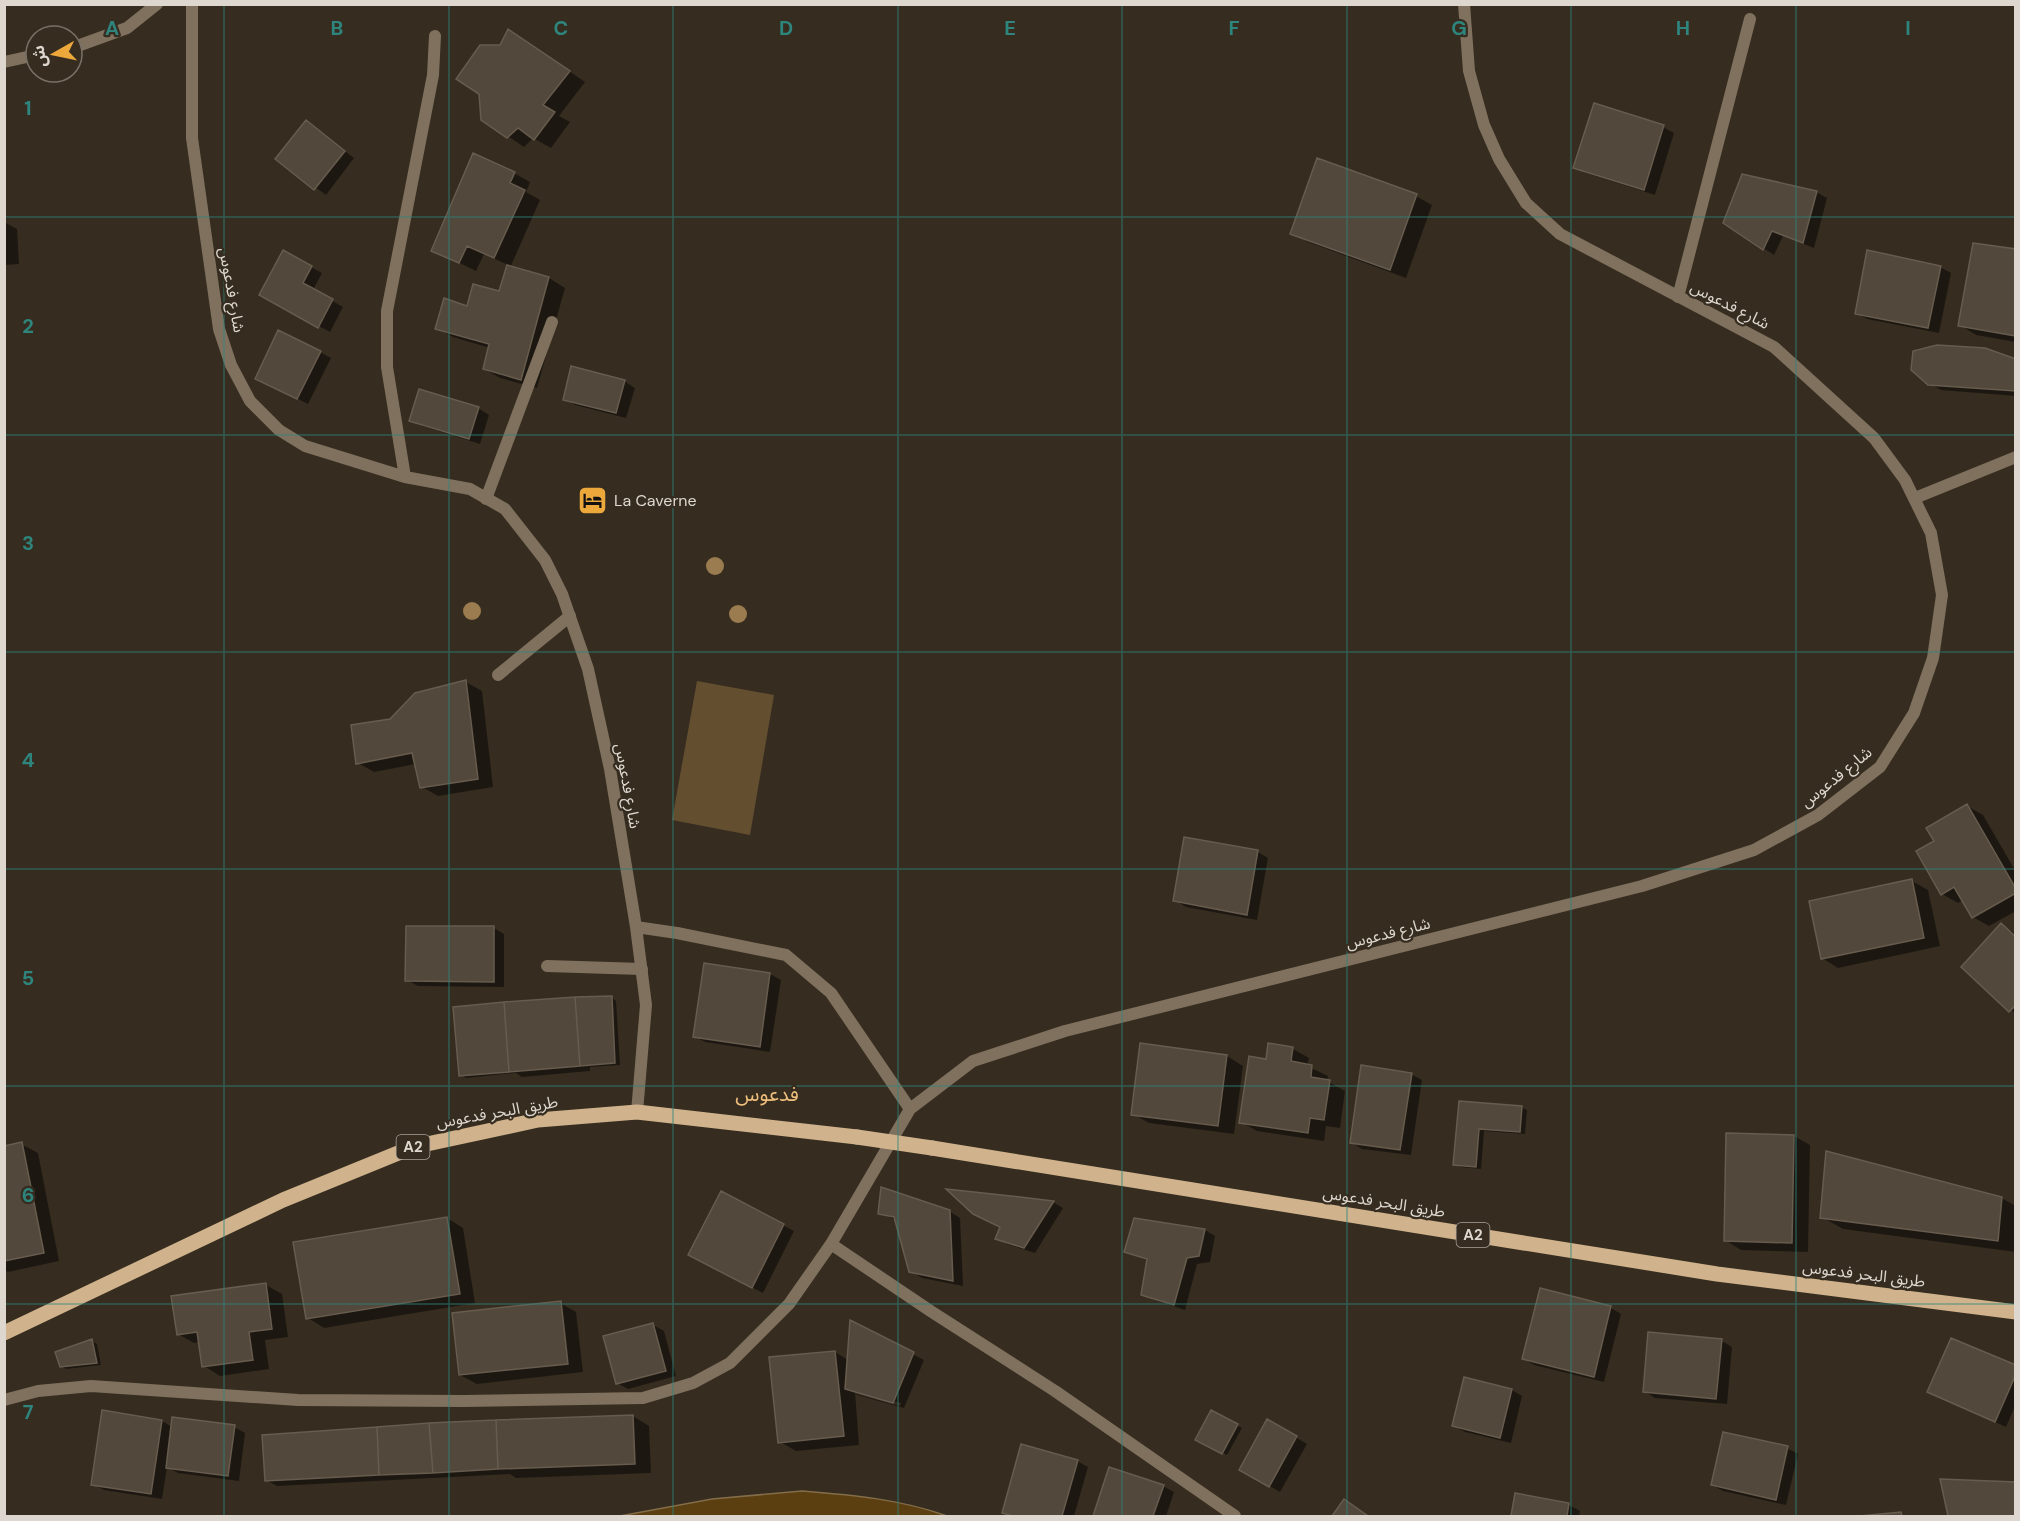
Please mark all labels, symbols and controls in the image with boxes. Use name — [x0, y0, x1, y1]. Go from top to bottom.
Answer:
text: A — [105, 15, 119, 41]
text: B — [331, 15, 343, 41]
text: C — [554, 15, 568, 41]
text: D — [779, 15, 793, 41]
text: E — [1004, 15, 1016, 41]
text: F — [1228, 15, 1240, 41]
text: G — [1451, 15, 1467, 41]
text: H — [1676, 15, 1690, 41]
text: I — [1905, 15, 1911, 41]
north arrow — [24, 24, 84, 84]
text: ش — [28, 44, 52, 69]
text: 1 — [24, 95, 32, 121]
street label: شارع فدعوس — [212, 246, 250, 335]
street label: شارع فدعوس — [1686, 276, 1773, 336]
text: 2 — [22, 313, 34, 339]
hotel icon: La Caverne — [577, 484, 609, 516]
place label: La Caverne — [614, 490, 697, 511]
text: 3 — [22, 530, 34, 556]
street label: شارع فدعوس — [608, 742, 646, 831]
street label: شارع فدعوس — [1796, 742, 1877, 814]
text: 4 — [22, 747, 35, 773]
street label: شارع فدعوس — [1344, 912, 1433, 956]
text: 5 — [22, 965, 34, 991]
district label: فدعوس — [735, 1081, 799, 1107]
street label: طريق البحر فدعوس — [434, 1091, 560, 1133]
road number: A2 — [396, 1135, 430, 1159]
text: 6 — [22, 1182, 34, 1208]
street label: طريق البحر فدعوس — [1321, 1182, 1447, 1222]
road number: A2 — [1456, 1223, 1490, 1247]
street label: طريق البحر فدعوس — [1801, 1256, 1927, 1292]
text: 7 — [23, 1399, 34, 1425]

